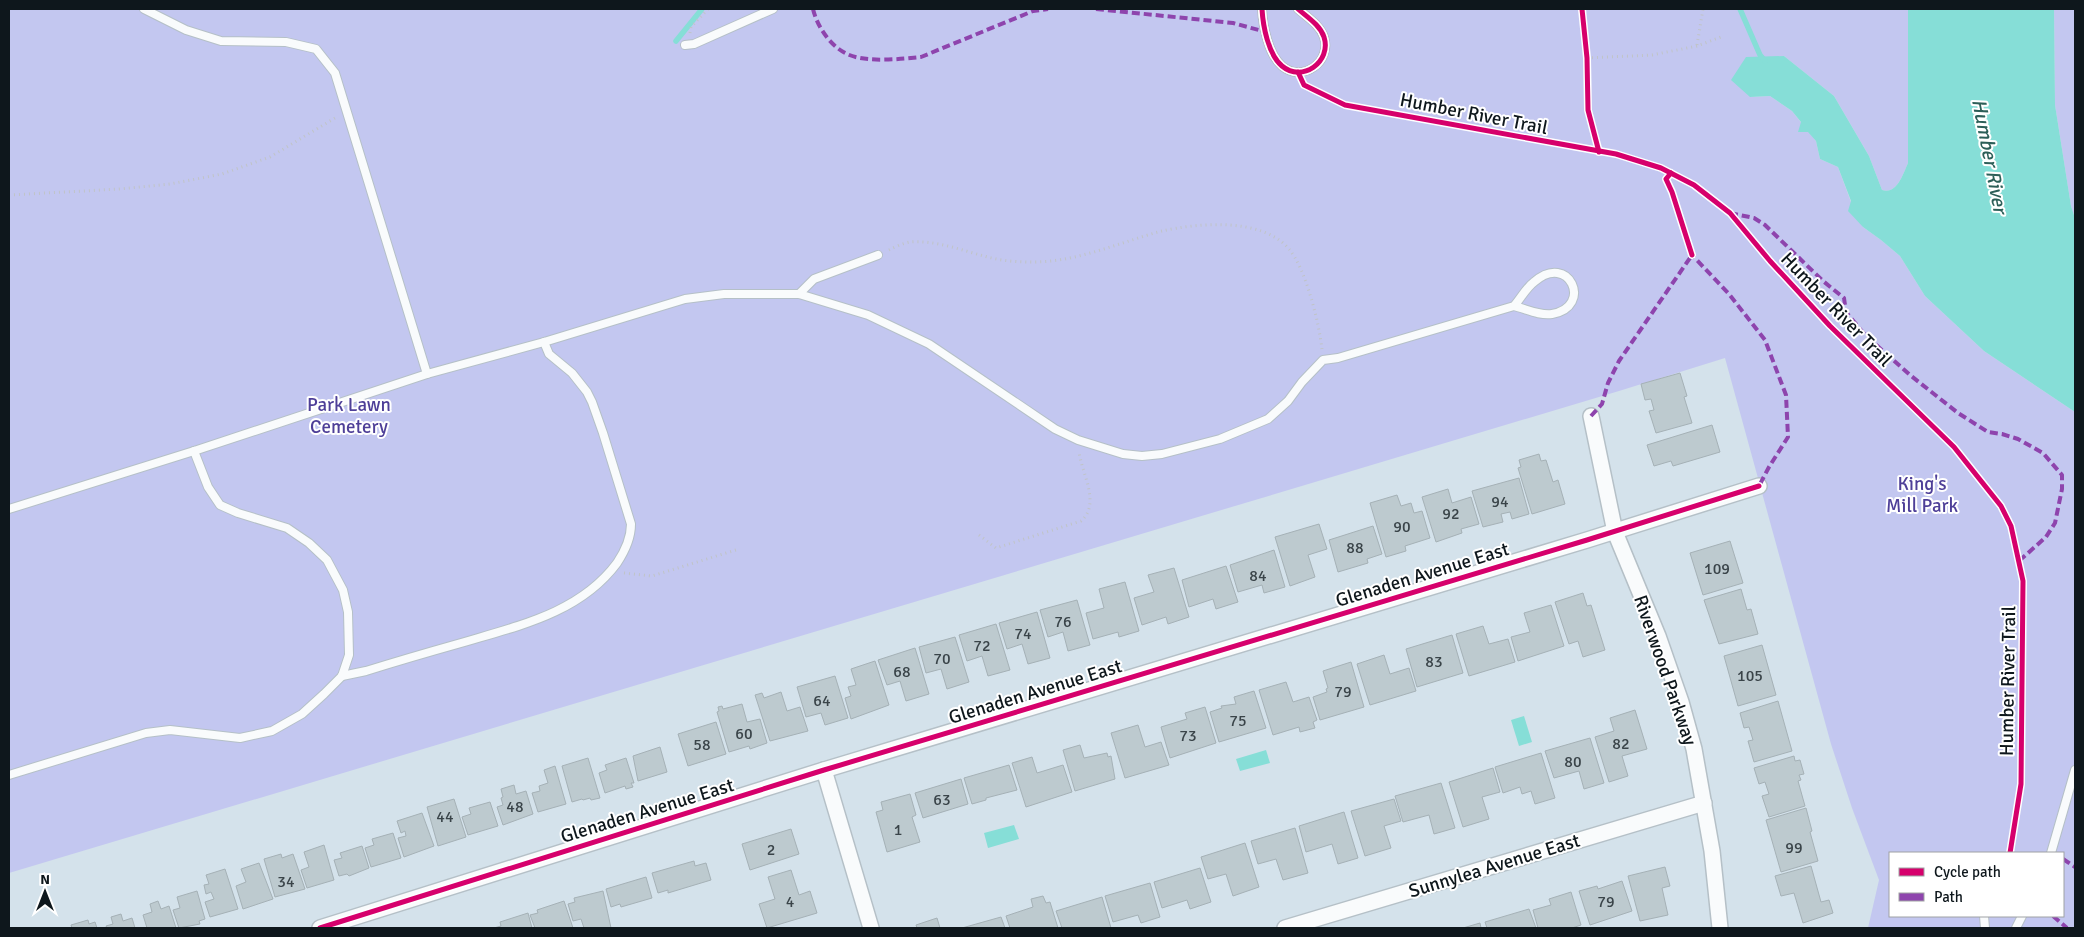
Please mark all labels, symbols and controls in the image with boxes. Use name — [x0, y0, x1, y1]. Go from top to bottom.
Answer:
street label: Humber River Trail — [1398, 88, 1550, 140]
water label: Humber River — [1966, 97, 2013, 218]
street label: Humber River Trail — [1775, 247, 1897, 372]
park label: Park Lawn Cemetery — [307, 393, 391, 439]
park label: King's Mill Park — [1886, 472, 1959, 518]
house number: 94 — [1491, 492, 1509, 512]
house number: 92 — [1442, 504, 1460, 524]
house number: 90 — [1393, 517, 1411, 537]
street label: Glenaden Avenue East — [1333, 537, 1512, 613]
house number: 88 — [1346, 538, 1364, 558]
house number: 109 — [1704, 559, 1730, 579]
house number: 84 — [1249, 566, 1267, 586]
street label: Riverwood Parkway — [1628, 592, 1702, 749]
street label: Humber River Trail — [1995, 606, 2021, 756]
house number: 76 — [1054, 612, 1072, 632]
house number: 74 — [1014, 624, 1032, 644]
house number: 72 — [973, 636, 991, 656]
house number: 70 — [933, 649, 951, 669]
house number: 83 — [1425, 652, 1443, 672]
street label: Glenaden Avenue East — [946, 654, 1125, 730]
house number: 68 — [893, 662, 911, 682]
house number: 105 — [1737, 666, 1763, 686]
house number: 79 — [1334, 682, 1352, 702]
house number: 64 — [813, 691, 831, 711]
house number: 75 — [1229, 711, 1247, 731]
house number: 60 — [735, 724, 753, 744]
house number: 73 — [1179, 726, 1197, 746]
house number: 82 — [1612, 734, 1630, 754]
house number: 58 — [693, 735, 711, 755]
house number: 80 — [1564, 752, 1582, 772]
street label: Glenaden Avenue East — [558, 773, 737, 849]
house number: 63 — [933, 790, 951, 810]
house number: 48 — [506, 797, 524, 817]
house number: 44 — [436, 807, 454, 827]
house number: 1 — [894, 820, 902, 840]
street label: Sunnylea Avenue East — [1406, 828, 1583, 903]
house number: 99 — [1785, 838, 1803, 858]
house number: 2 — [767, 840, 775, 860]
legend — [1889, 852, 2064, 917]
text: Cycle path — [1934, 863, 2001, 881]
north arrow — [20, 867, 70, 917]
text: N — [40, 871, 50, 888]
house number: 34 — [277, 872, 295, 892]
text: Path — [1934, 888, 1963, 906]
house number: 4 — [786, 892, 795, 912]
house number: 79 — [1597, 892, 1615, 912]

